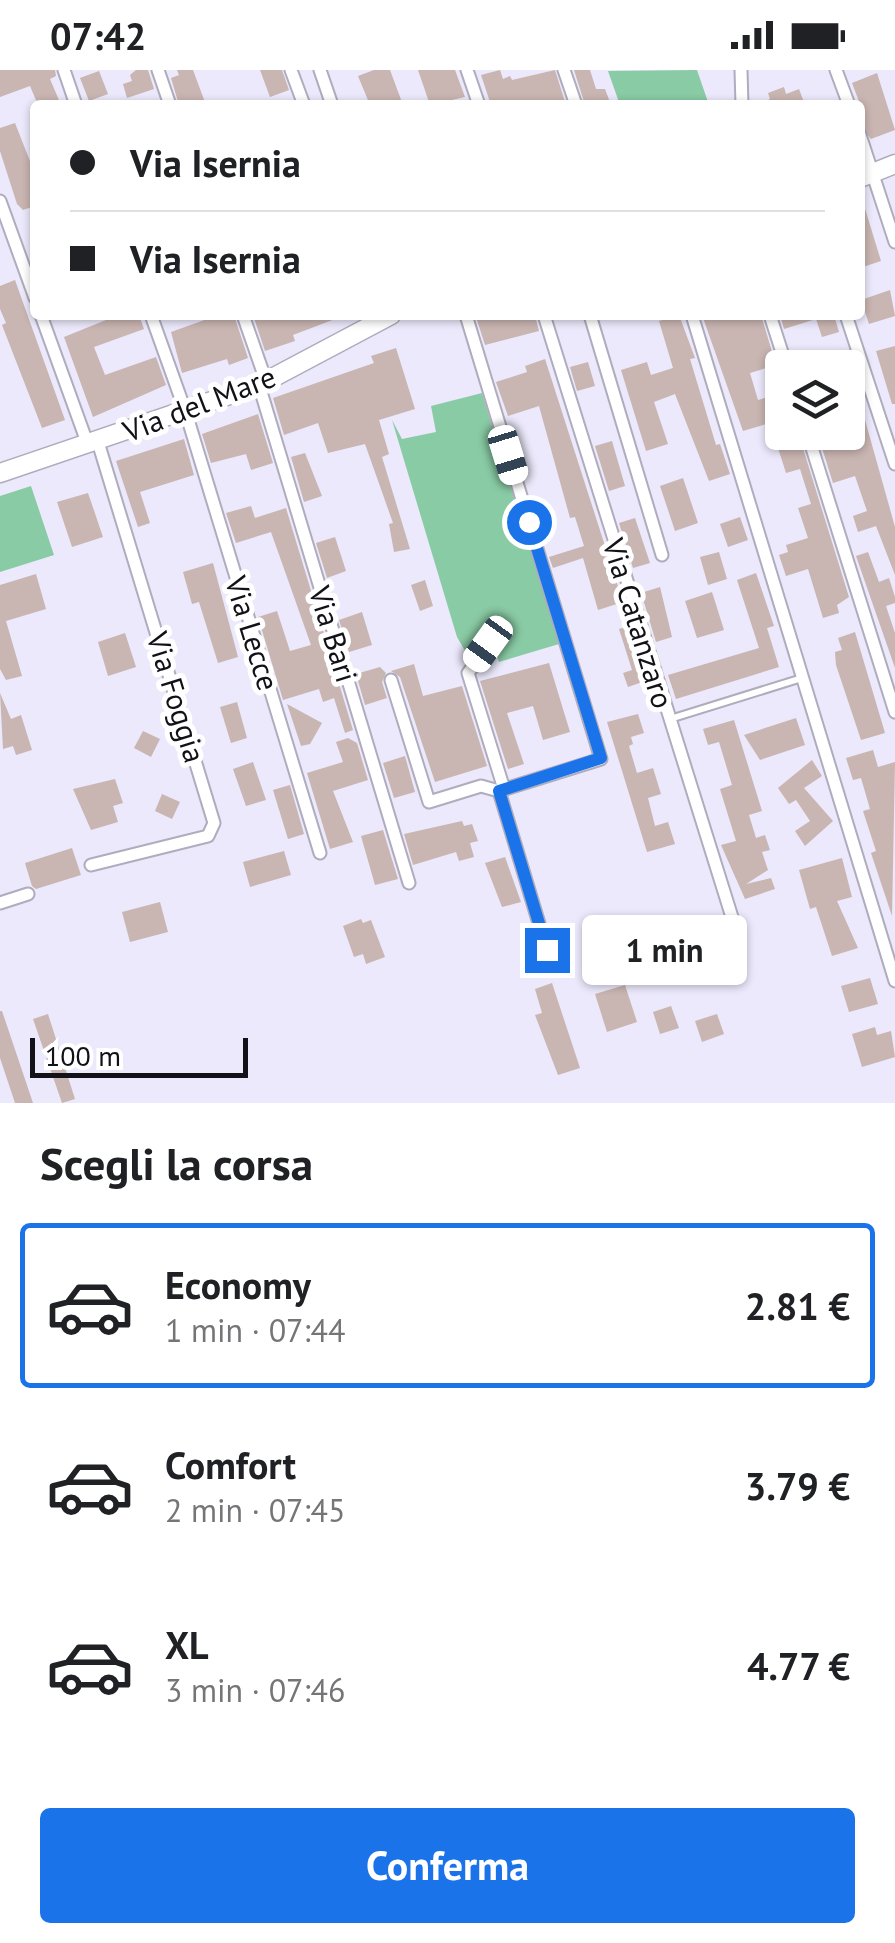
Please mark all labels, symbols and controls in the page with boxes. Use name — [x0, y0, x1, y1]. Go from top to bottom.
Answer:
text: 07:42 — [50, 11, 146, 60]
text: Via Isernia — [130, 138, 301, 187]
text: Via Isernia — [130, 234, 301, 283]
map controls — [765, 350, 865, 450]
button: layers — [765, 350, 865, 450]
street label: Via del Mare — [116, 356, 281, 450]
car — [485, 422, 531, 488]
route start — [507, 500, 552, 545]
street label: Via Catanzaro — [594, 532, 683, 713]
street label: Via Lecce — [217, 570, 289, 695]
street label: Via Bari — [301, 580, 367, 687]
car — [458, 611, 518, 677]
street label: Via Foggia — [138, 626, 215, 767]
callout: 1 min — [582, 915, 747, 985]
route end — [525, 928, 570, 973]
text: 1 min — [625, 929, 704, 971]
scale bar — [30, 1033, 248, 1078]
text: 100 m — [45, 1037, 121, 1074]
text: Scegli la corsa — [40, 1134, 313, 1192]
text: Economy — [165, 1260, 311, 1309]
icon: car — [45, 1261, 135, 1351]
text: 2.81 € — [745, 1281, 850, 1330]
text: 1 min · 07:44 — [165, 1309, 345, 1351]
text: Comfort — [165, 1440, 296, 1489]
icon: car — [45, 1441, 135, 1531]
text: 3.79 € — [745, 1461, 850, 1510]
text: 2 min · 07:45 — [165, 1489, 345, 1531]
text: XL — [165, 1620, 209, 1669]
icon: car — [45, 1621, 135, 1711]
text: 4.77 € — [747, 1641, 850, 1690]
text: 3 min · 07:46 — [165, 1669, 345, 1711]
button: Conferma — [40, 1808, 855, 1923]

